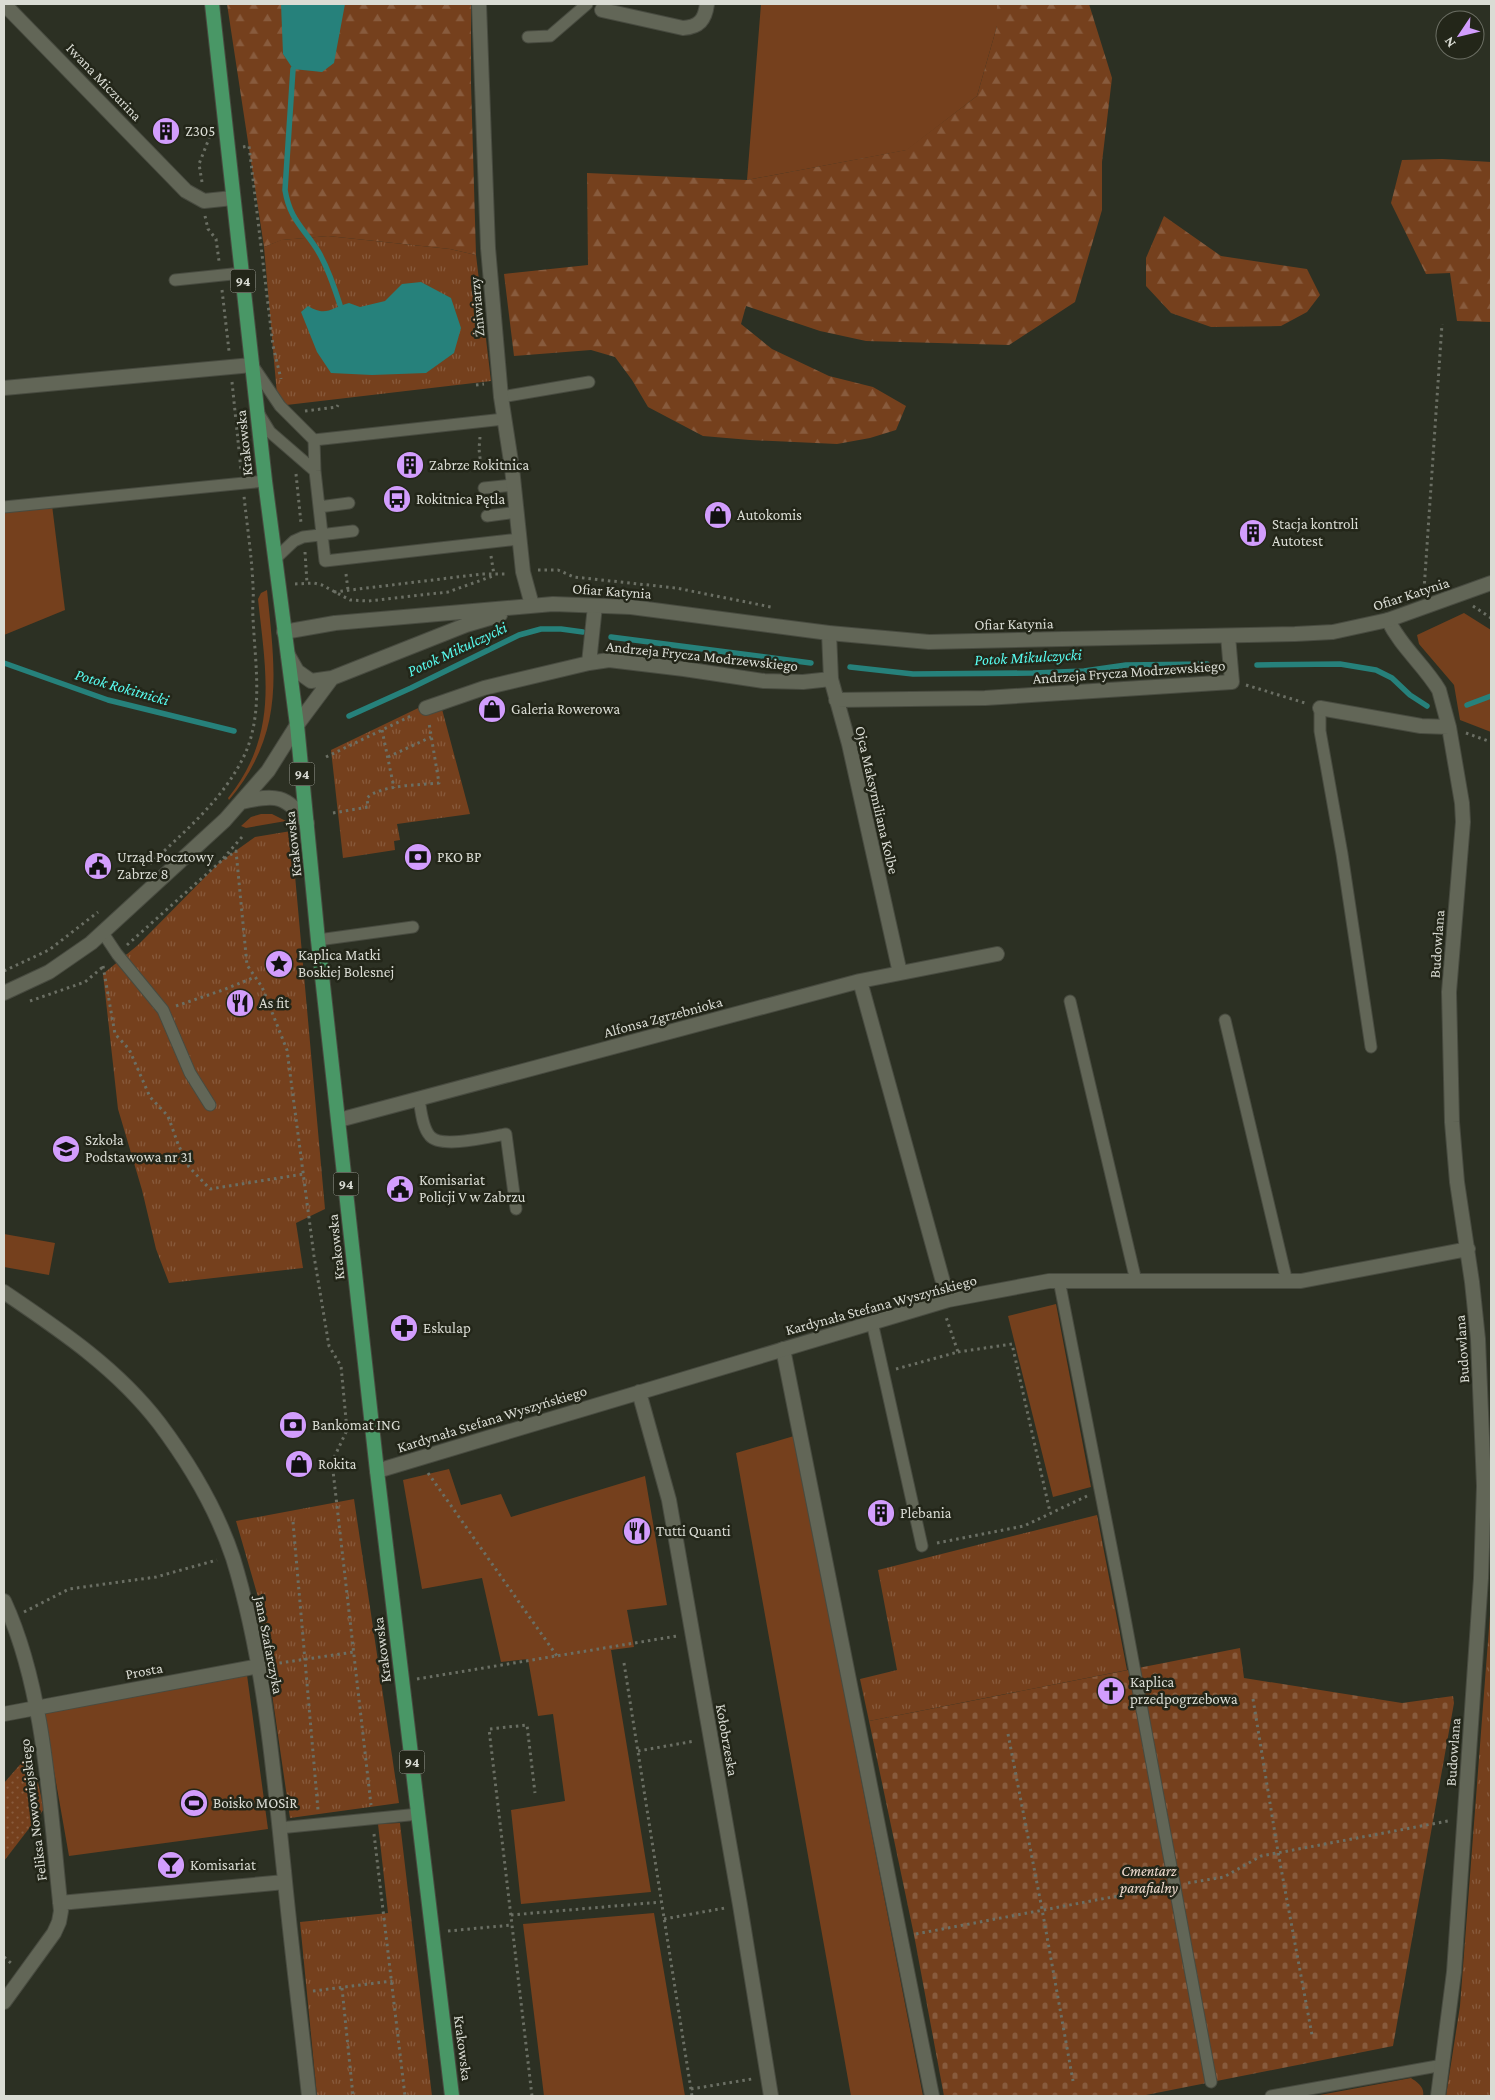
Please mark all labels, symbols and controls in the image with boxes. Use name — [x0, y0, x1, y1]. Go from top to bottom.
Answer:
north arrow — [1435, 10, 1485, 60]
text: N — [1440, 34, 1459, 51]
street label: Iwana Miczurina — [63, 40, 145, 124]
building icon: Z305 — [151, 116, 181, 146]
place label: Z305 — [185, 123, 215, 139]
road number: 94 — [230, 270, 256, 292]
street label: Żniwiarzy — [466, 276, 489, 338]
street label: Krakowska — [233, 409, 255, 477]
building icon: Zabrze Rokitnica — [395, 450, 425, 480]
place label: Zabrze Rokitnica — [429, 457, 529, 473]
bus stop icon: Rokitnica Pętla — [382, 484, 412, 514]
place label: Rokitnica Pętla — [416, 491, 505, 508]
shop icon: Autokomis — [703, 500, 733, 530]
place label: Autokomis — [737, 507, 802, 523]
place label: Stacja kontroli Autotest — [1272, 516, 1358, 549]
building icon: Stacja kontroli Autotest — [1238, 518, 1268, 548]
street label: Ofiar Katynia — [1371, 574, 1452, 615]
street label: Ofiar Katynia — [572, 580, 652, 603]
street label: Ofiar Katynia — [974, 615, 1054, 634]
water label: Potok Mikulczycki — [405, 618, 510, 680]
street label: Andrzeja Frycza Modrzewskiego — [605, 638, 799, 675]
water label: Potok Mikulczycki — [974, 646, 1083, 669]
street label: Andrzeja Frycza Modrzewskiego — [1032, 657, 1226, 688]
water label: Potok Rokitnicki — [73, 665, 172, 709]
shop icon: Galeria Rowerowa — [477, 694, 507, 724]
place label: Galeria Rowerowa — [511, 701, 620, 717]
street label: Ojca Maksymiliana Kolbe — [851, 724, 902, 876]
road number: 94 — [290, 762, 314, 786]
street label: Krakowska — [282, 810, 304, 878]
bank icon: PKO BP — [403, 842, 433, 872]
place label: Urząd Pocztowy Zabrze 8 — [117, 849, 214, 882]
place label: PKO BP — [437, 849, 482, 865]
public building icon: Urząd Pocztowy Zabrze 8 — [83, 851, 113, 881]
street label: Budowlana — [1427, 909, 1447, 979]
place label: Kaplica Matki Boskiej Bolesnej — [298, 947, 394, 981]
place icon: Kaplica Matki Boskiej Bolesnej — [264, 949, 294, 979]
restaurant icon: As fit — [225, 988, 255, 1018]
street label: Alfonsa Zgrzebnioka — [602, 993, 724, 1042]
place label: As fit — [259, 995, 290, 1011]
place label: Szkoła Podstawowa nr 31 — [85, 1132, 193, 1165]
school or university icon: Szkoła Podstawowa nr 31 — [51, 1134, 81, 1164]
road number: 94 — [334, 1172, 358, 1196]
place label: Komisariat Policji V w Zabrzu — [419, 1172, 526, 1206]
public building icon: Komisariat Policji V w Zabrzu — [385, 1174, 415, 1204]
street label: Krakowska — [325, 1213, 347, 1281]
street label: Kardynała Stefana Wyszyńskiego — [784, 1272, 979, 1339]
pharmacy icon: Eskulap — [389, 1313, 419, 1343]
street label: Budowlana — [1452, 1314, 1472, 1384]
place label: Eskulap — [423, 1320, 471, 1337]
street label: Kardynała Stefana Wyszyńskiego — [395, 1383, 589, 1456]
bank icon: Bankomat ING — [278, 1410, 308, 1440]
place label: Bankomat ING — [312, 1417, 400, 1433]
shop icon: Rokita — [284, 1449, 314, 1479]
place label: Rokita — [318, 1456, 357, 1472]
building icon: Plebania — [866, 1498, 896, 1528]
place label: Plebania — [900, 1505, 952, 1521]
restaurant icon: Tutti Quanti — [622, 1516, 652, 1546]
place label: Tutti Quanti — [656, 1523, 731, 1539]
street label: Jana Szafarczyka — [250, 1593, 286, 1696]
street label: Krakowska — [370, 1616, 394, 1684]
street label: Prosta — [124, 1660, 164, 1682]
place label: Kaplica przedpogrzebowa — [1130, 1674, 1238, 1708]
church icon: Kaplica przedpogrzebowa — [1096, 1676, 1126, 1706]
street label: Kołobrzeska — [713, 1703, 741, 1777]
street label: Budowlana — [1443, 1717, 1463, 1787]
street label: Feliksa Nowowiejskiego — [16, 1738, 51, 1882]
road number: 94 — [400, 1750, 424, 1774]
sports icon: Boisko MOSiR — [179, 1788, 209, 1818]
place label: Boisko MOSiR — [213, 1795, 298, 1811]
bar icon: Komisariat — [156, 1850, 186, 1880]
place label: Komisariat — [190, 1857, 257, 1873]
park label: Cmentarz parafialny — [1119, 1863, 1178, 1897]
street label: Krakowska — [451, 2014, 475, 2082]

